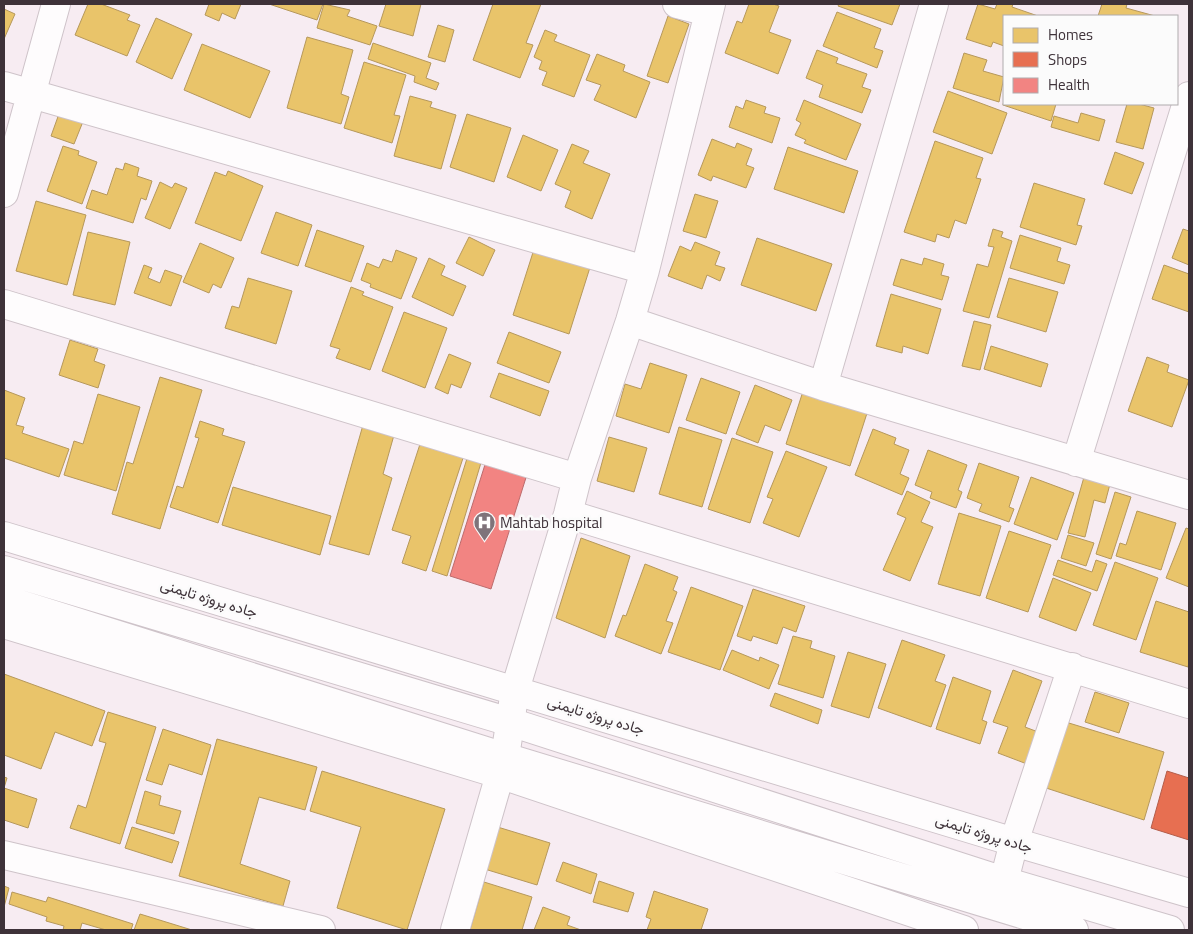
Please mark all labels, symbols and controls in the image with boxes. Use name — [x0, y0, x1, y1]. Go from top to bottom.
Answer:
legend — [1003, 15, 1178, 105]
text: Homes — [1048, 23, 1093, 46]
text: Shops — [1048, 48, 1087, 71]
text: Health — [1048, 73, 1090, 96]
hospital icon: Mahtab hospital — [472, 510, 496, 541]
place label: Mahtab hospital — [500, 511, 602, 534]
street label: جاده پروژه تایمنی — [158, 572, 260, 624]
street label: جاده پروژه تایمنی — [545, 689, 647, 741]
street label: جاده پروژه تایمنی — [933, 807, 1035, 859]

